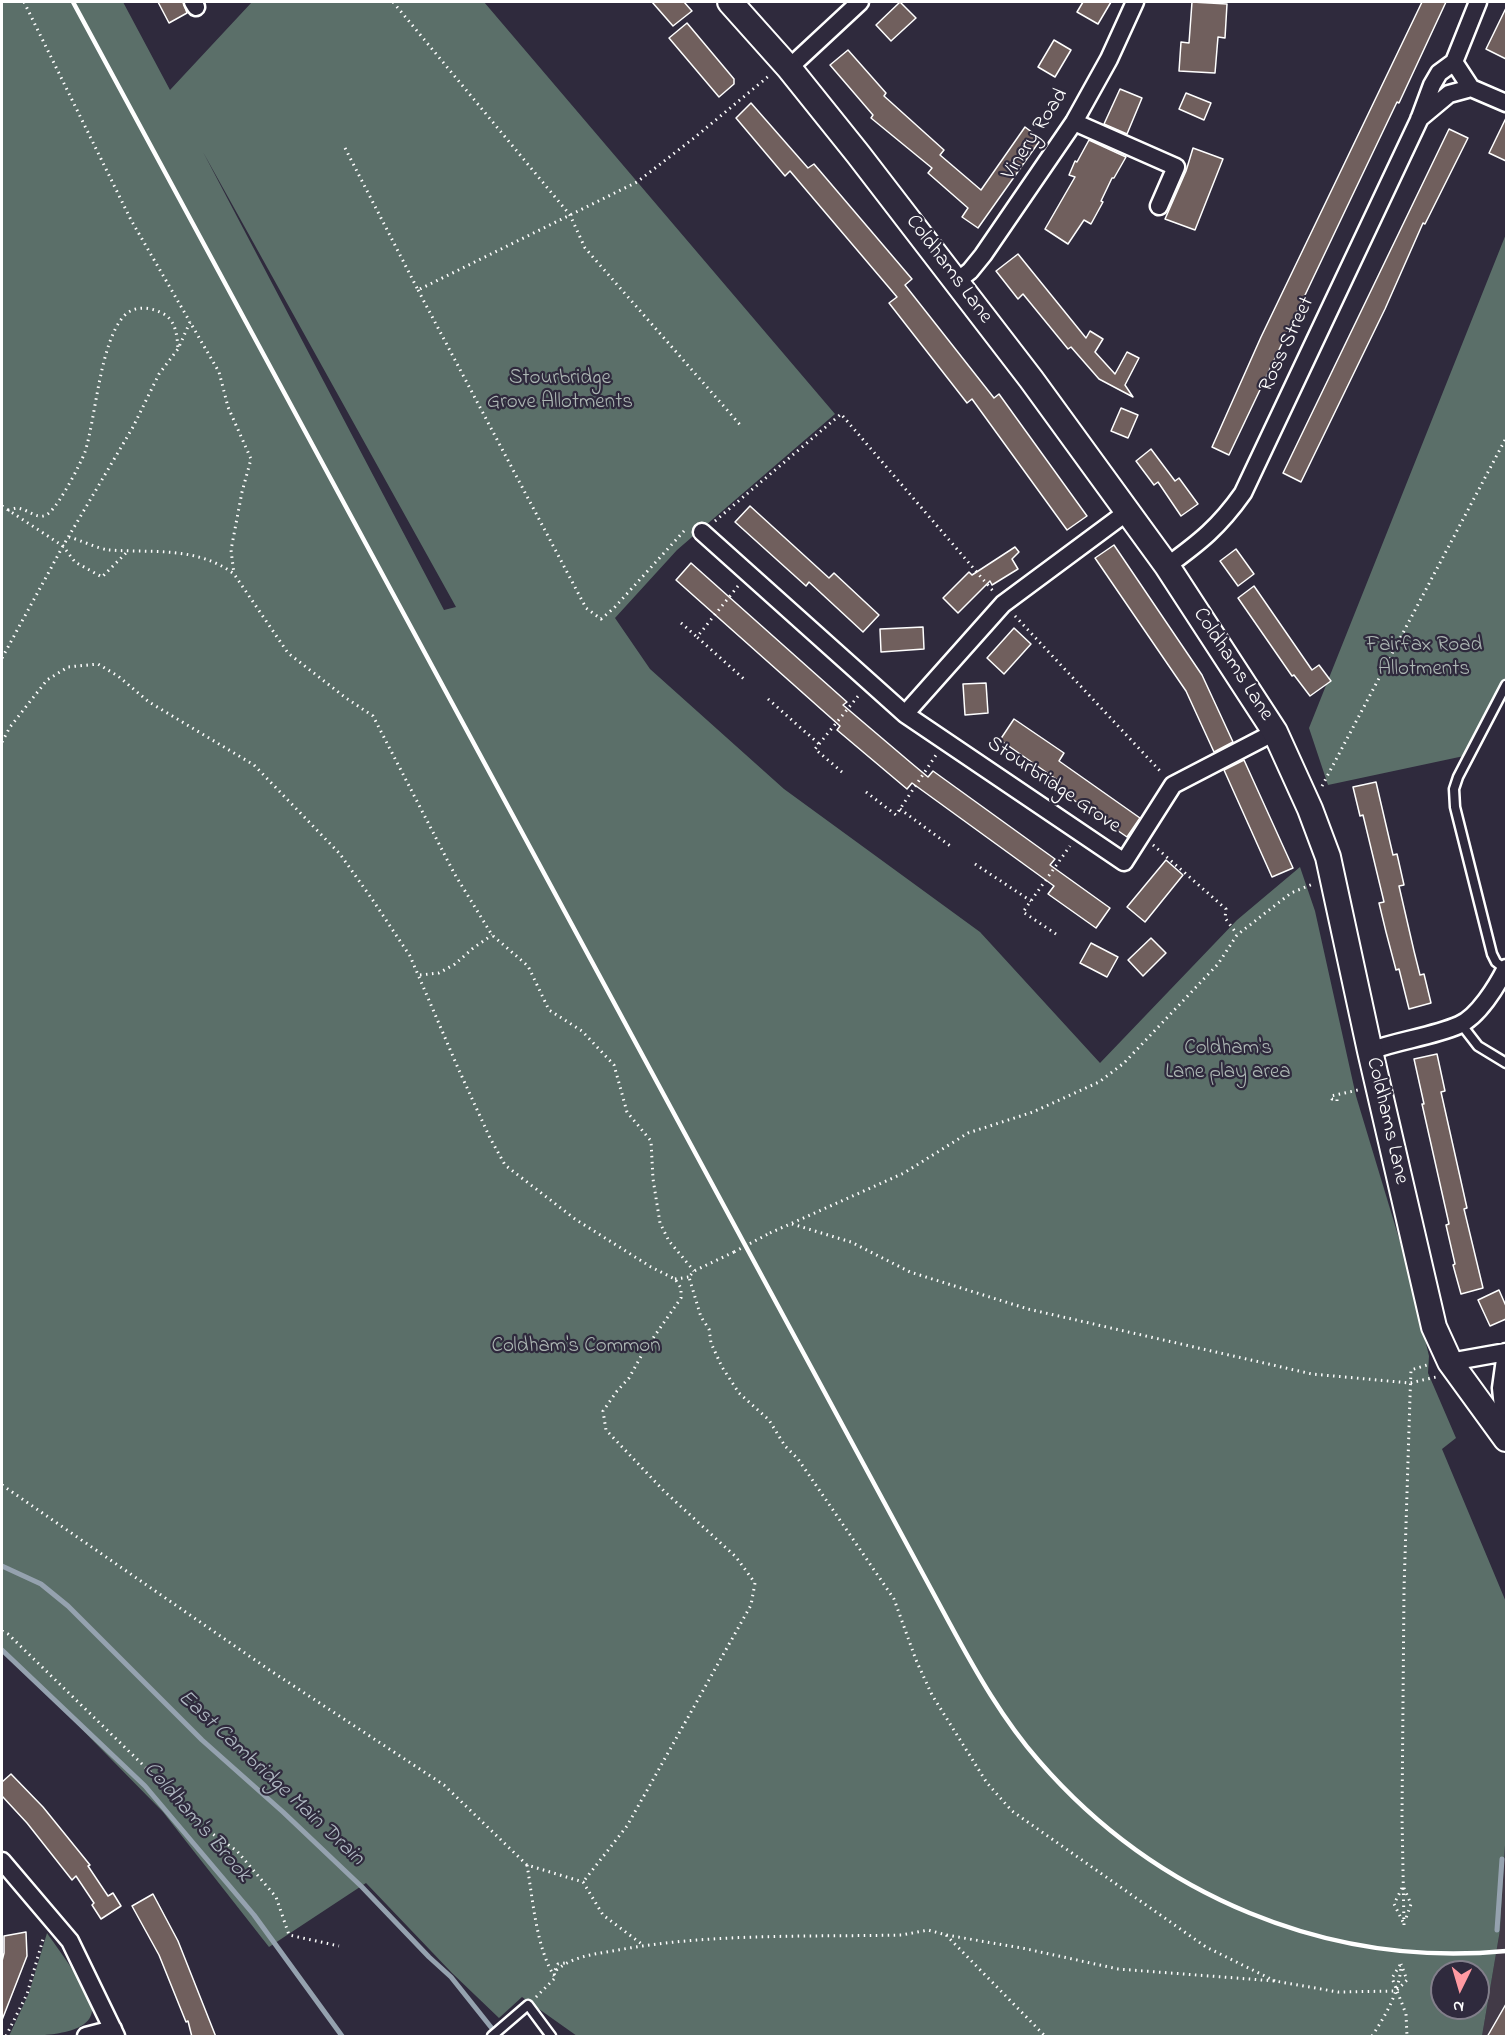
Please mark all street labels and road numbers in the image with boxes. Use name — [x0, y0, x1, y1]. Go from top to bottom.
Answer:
street label: Vinery Road — [997, 85, 1075, 185]
street label: Coldhams Lane — [899, 211, 997, 329]
street label: Ross Street — [1255, 293, 1321, 397]
street label: Coldhams Lane — [1186, 604, 1278, 726]
street label: Stourbridge Grove — [981, 732, 1125, 840]
street label: Coldhams Lane — [1359, 1055, 1413, 1187]

